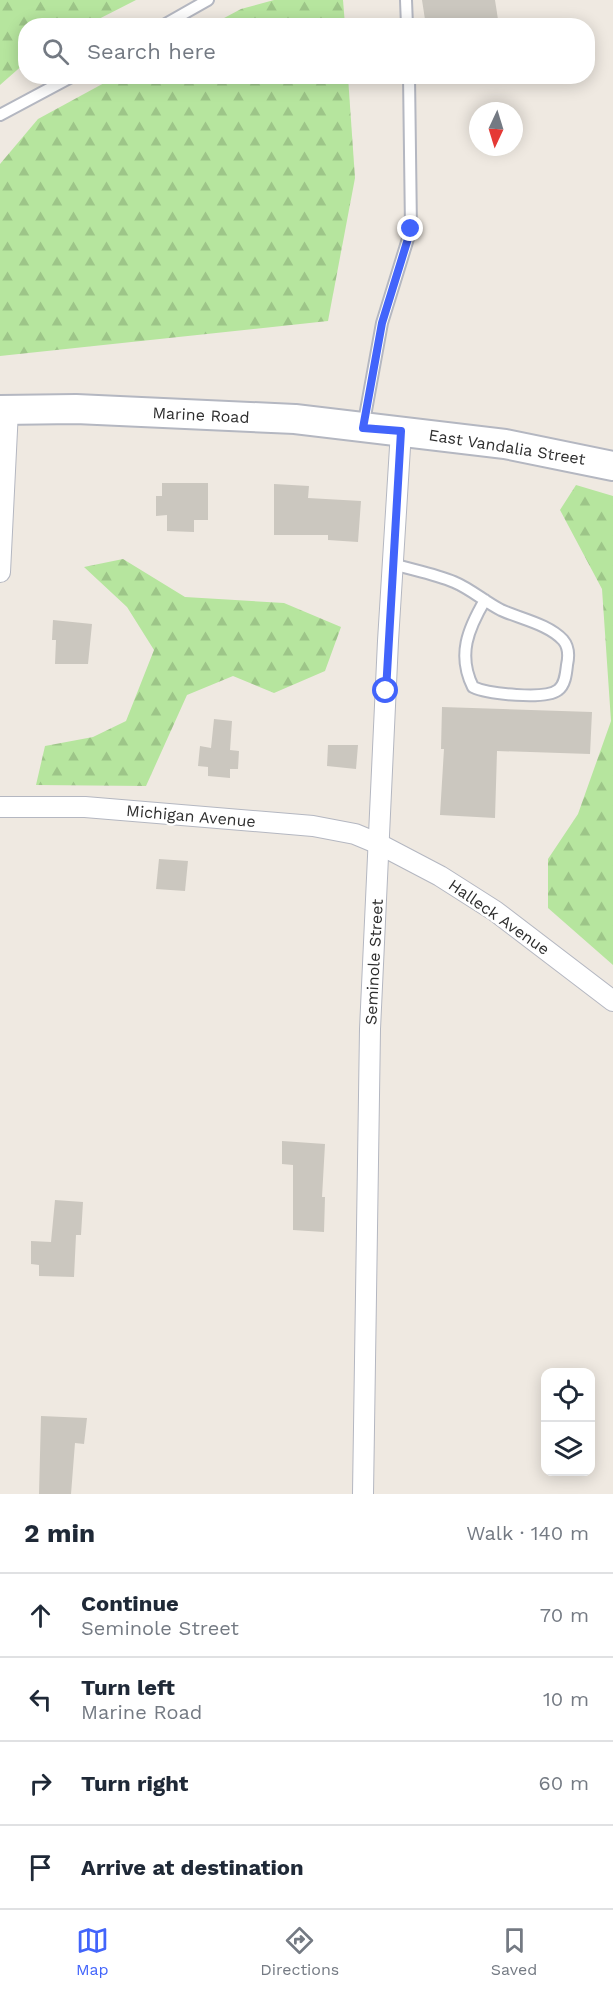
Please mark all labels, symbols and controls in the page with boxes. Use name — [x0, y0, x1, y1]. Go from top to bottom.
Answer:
search box — [18, 18, 595, 84]
icon: search — [39, 35, 72, 68]
text: Search here — [87, 39, 216, 64]
north arrow — [469, 102, 523, 156]
route end — [397, 215, 423, 241]
street label: Marine Road — [152, 403, 250, 427]
street label: East Vandalia Street — [427, 425, 587, 469]
route start — [372, 677, 398, 703]
street label: Michigan Avenue — [125, 801, 257, 831]
street label: Halleck Avenue — [445, 875, 553, 959]
street label: Seminole Street — [361, 898, 387, 1026]
map controls — [541, 1368, 595, 1476]
button: locate — [541, 1368, 595, 1422]
button: layers — [541, 1422, 595, 1476]
text: 2 min — [24, 1518, 95, 1548]
text: Walk · 140 m — [466, 1521, 589, 1545]
text: Continue — [81, 1591, 179, 1616]
icon: ahead — [24, 1599, 57, 1632]
text: 70 m — [540, 1603, 589, 1627]
text: Seminole Street — [81, 1616, 239, 1640]
text: Turn left — [81, 1675, 175, 1700]
icon: left — [24, 1683, 57, 1716]
text: 10 m — [543, 1687, 589, 1711]
text: Marine Road — [81, 1700, 202, 1724]
icon: right — [24, 1767, 57, 1800]
text: Turn right — [81, 1771, 188, 1796]
text: 60 m — [539, 1771, 589, 1795]
icon: arrive — [24, 1851, 57, 1884]
text: Arrive at destination — [81, 1855, 304, 1880]
tab: Map — [76, 1924, 109, 1979]
tab: Directions — [260, 1924, 339, 1979]
tab: Saved — [491, 1924, 537, 1979]

